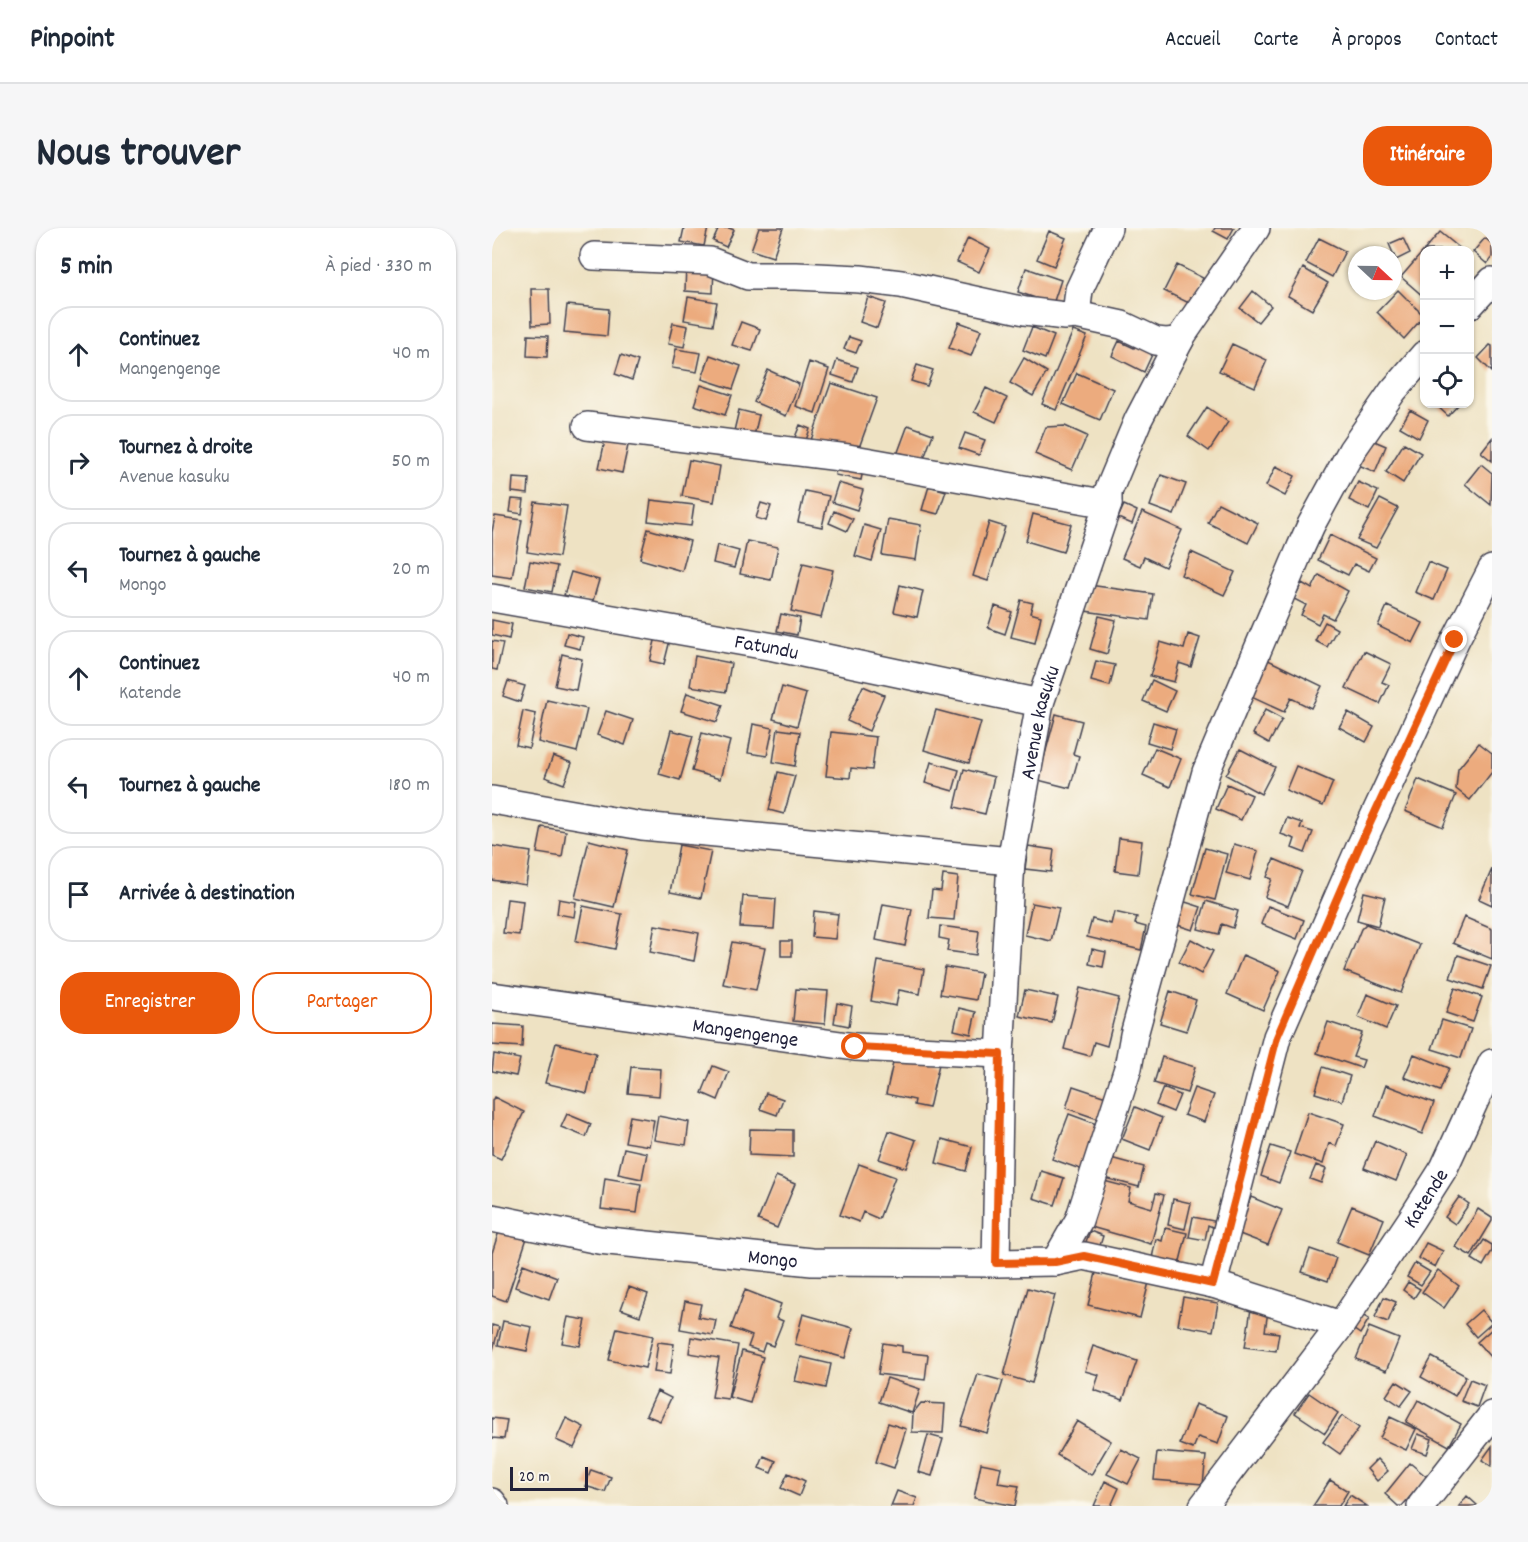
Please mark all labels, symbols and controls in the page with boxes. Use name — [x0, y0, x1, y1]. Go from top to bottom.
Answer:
text: Pinpoint — [30, 21, 115, 61]
text: Accueil — [1165, 26, 1220, 56]
text: Carte — [1253, 26, 1298, 56]
text: À propos — [1331, 26, 1402, 56]
text: Contact — [1435, 26, 1498, 56]
text: Nous trouver — [36, 126, 240, 186]
button: Itinéraire — [1363, 126, 1492, 186]
north arrow — [1348, 246, 1402, 300]
map controls — [1420, 246, 1474, 408]
button: + — [1420, 246, 1474, 300]
text: 5 min — [60, 249, 113, 286]
text: À pied · 330 m — [325, 253, 432, 281]
button: − — [1420, 300, 1474, 354]
text: Continuez — [119, 325, 200, 356]
icon: ahead — [62, 338, 95, 371]
text: 40 m — [392, 340, 430, 368]
button: locate — [1420, 354, 1474, 408]
text: Mangengenge — [119, 356, 221, 384]
text: Tournez à droite — [119, 433, 253, 464]
icon: right — [62, 446, 95, 479]
text: 50 m — [392, 448, 430, 476]
text: Avenue kasuku — [119, 464, 230, 492]
text: Tournez à gauche — [119, 541, 261, 572]
icon: left — [62, 554, 95, 587]
text: 20 m — [392, 556, 430, 584]
text: Mongo — [119, 572, 167, 600]
route end — [1441, 626, 1467, 652]
street label: Fatundu — [732, 628, 801, 670]
text: Continuez — [119, 649, 200, 680]
icon: ahead — [62, 662, 95, 695]
street label: Avenue kasuku — [1014, 662, 1070, 782]
text: 40 m — [392, 664, 430, 692]
text: Katende — [119, 680, 181, 708]
icon: left — [62, 770, 95, 803]
text: Tournez à gauche — [119, 771, 261, 802]
text: 180 m — [388, 772, 430, 800]
icon: arrive — [62, 878, 95, 911]
text: Arrivée à destination — [119, 879, 295, 910]
button: Enregistrer — [60, 972, 240, 1034]
button: Partager — [252, 972, 432, 1034]
street label: Mangengenge — [690, 1012, 800, 1057]
route start — [841, 1033, 867, 1059]
street label: Katende — [1397, 1164, 1458, 1235]
street label: Mongo — [746, 1243, 799, 1278]
scale bar — [510, 1464, 588, 1492]
text: 20 m — [519, 1466, 549, 1489]

